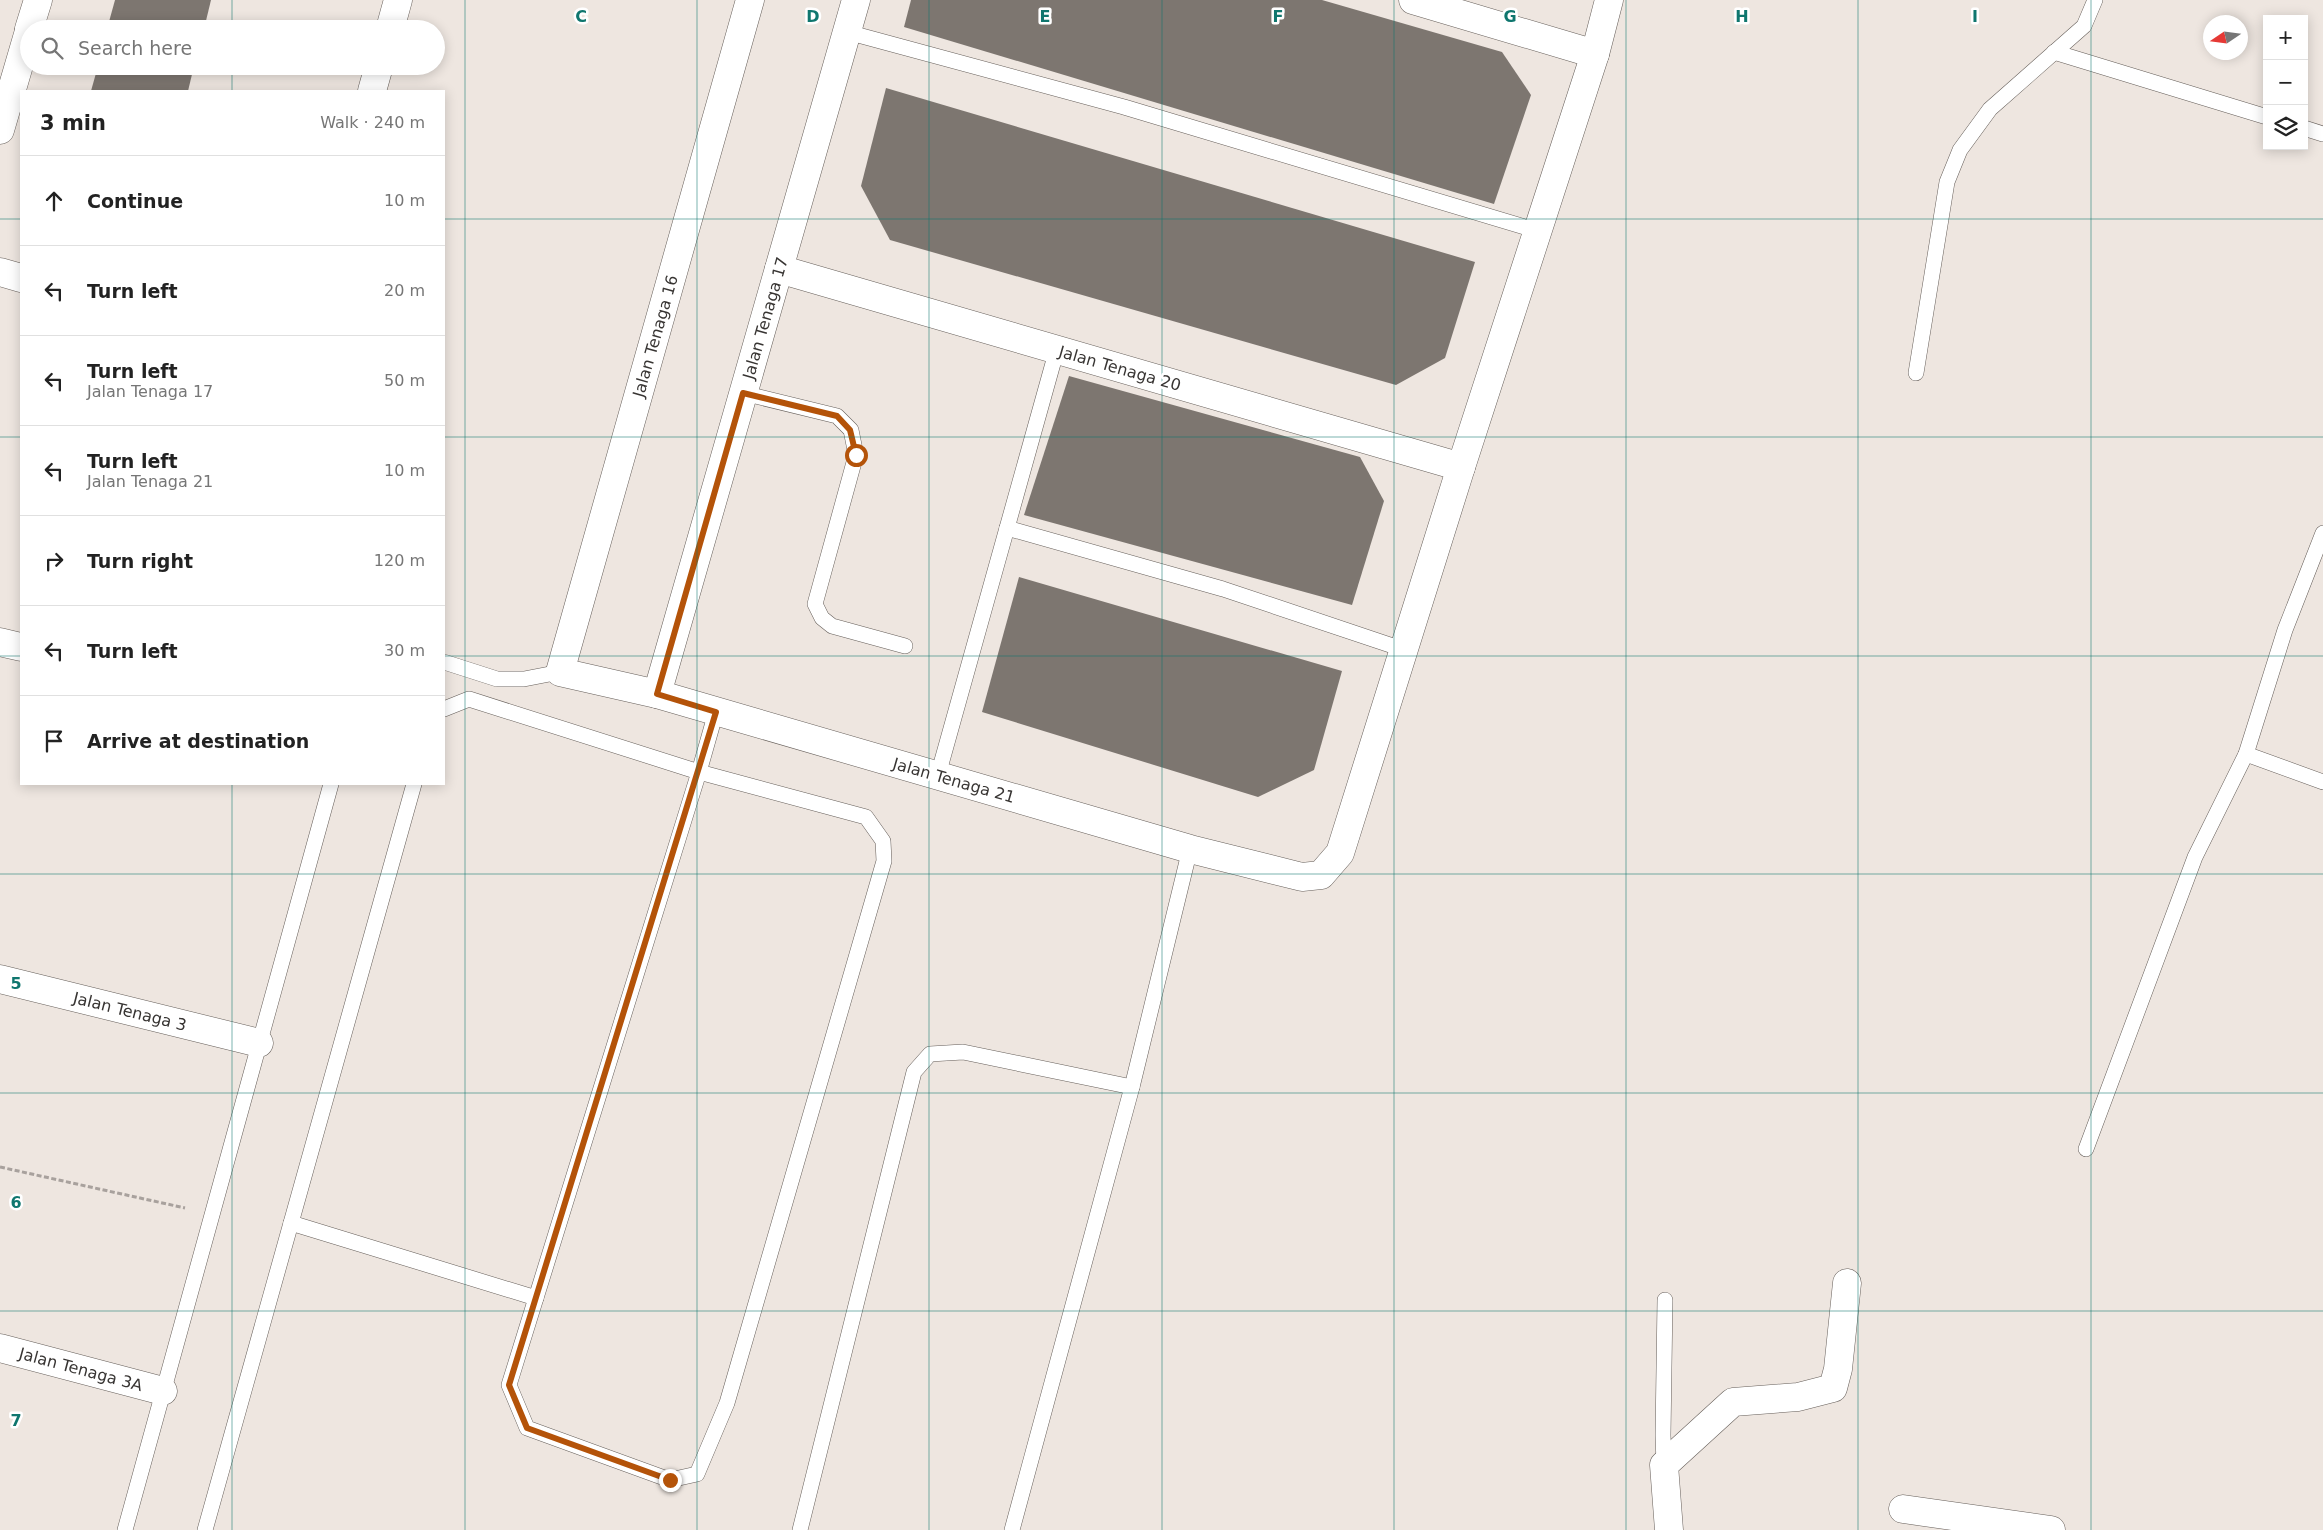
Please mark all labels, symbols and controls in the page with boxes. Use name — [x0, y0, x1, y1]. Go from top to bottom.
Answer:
text: C — [575, 7, 587, 26]
text: D — [806, 7, 820, 26]
text: E — [1040, 7, 1050, 26]
text: F — [1273, 7, 1283, 26]
text: G — [1503, 7, 1517, 26]
text: H — [1735, 7, 1749, 26]
text: I — [1972, 7, 1978, 26]
north arrow — [2203, 15, 2248, 60]
map controls — [2263, 15, 2308, 150]
button: + — [2263, 15, 2308, 60]
search box — [20, 20, 445, 75]
icon: search — [38, 34, 66, 62]
text: Search here — [78, 37, 192, 59]
button: − — [2263, 60, 2308, 105]
button: layers — [2263, 105, 2308, 150]
text: 3 min — [40, 111, 106, 135]
text: Walk · 240 m — [320, 113, 425, 132]
icon: ahead — [40, 187, 68, 215]
text: Continue — [87, 190, 183, 212]
text: 10 m — [384, 191, 425, 210]
street label: Jalan Tenaga 17 — [739, 255, 792, 382]
street label: Jalan Tenaga 16 — [629, 273, 682, 400]
icon: left — [40, 277, 68, 305]
text: Turn left — [87, 280, 178, 302]
text: 20 m — [384, 281, 425, 300]
street label: Jalan Tenaga 20 — [1056, 342, 1183, 395]
text: Turn left — [87, 360, 178, 382]
icon: left — [40, 367, 68, 395]
text: 50 m — [384, 371, 425, 390]
text: Jalan Tenaga 17 — [87, 382, 213, 401]
route start — [845, 444, 868, 467]
text: Turn left — [87, 450, 178, 472]
icon: left — [40, 457, 68, 485]
text: 10 m — [384, 461, 425, 480]
text: Jalan Tenaga 21 — [87, 472, 213, 491]
icon: right — [40, 547, 68, 575]
text: Turn right — [87, 550, 193, 572]
text: 120 m — [374, 551, 425, 570]
icon: left — [40, 637, 68, 665]
text: Turn left — [87, 640, 178, 662]
text: 30 m — [384, 641, 425, 660]
icon: arrive — [40, 727, 68, 755]
text: Arrive at destination — [87, 730, 309, 752]
street label: Jalan Tenaga 21 — [890, 754, 1017, 807]
text: 5 — [10, 974, 22, 993]
street label: Jalan Tenaga 3 — [70, 988, 188, 1035]
text: 6 — [10, 1193, 22, 1212]
street label: Jalan Tenaga 3A — [16, 1344, 145, 1395]
text: 7 — [10, 1411, 22, 1430]
route end — [659, 1469, 682, 1492]

